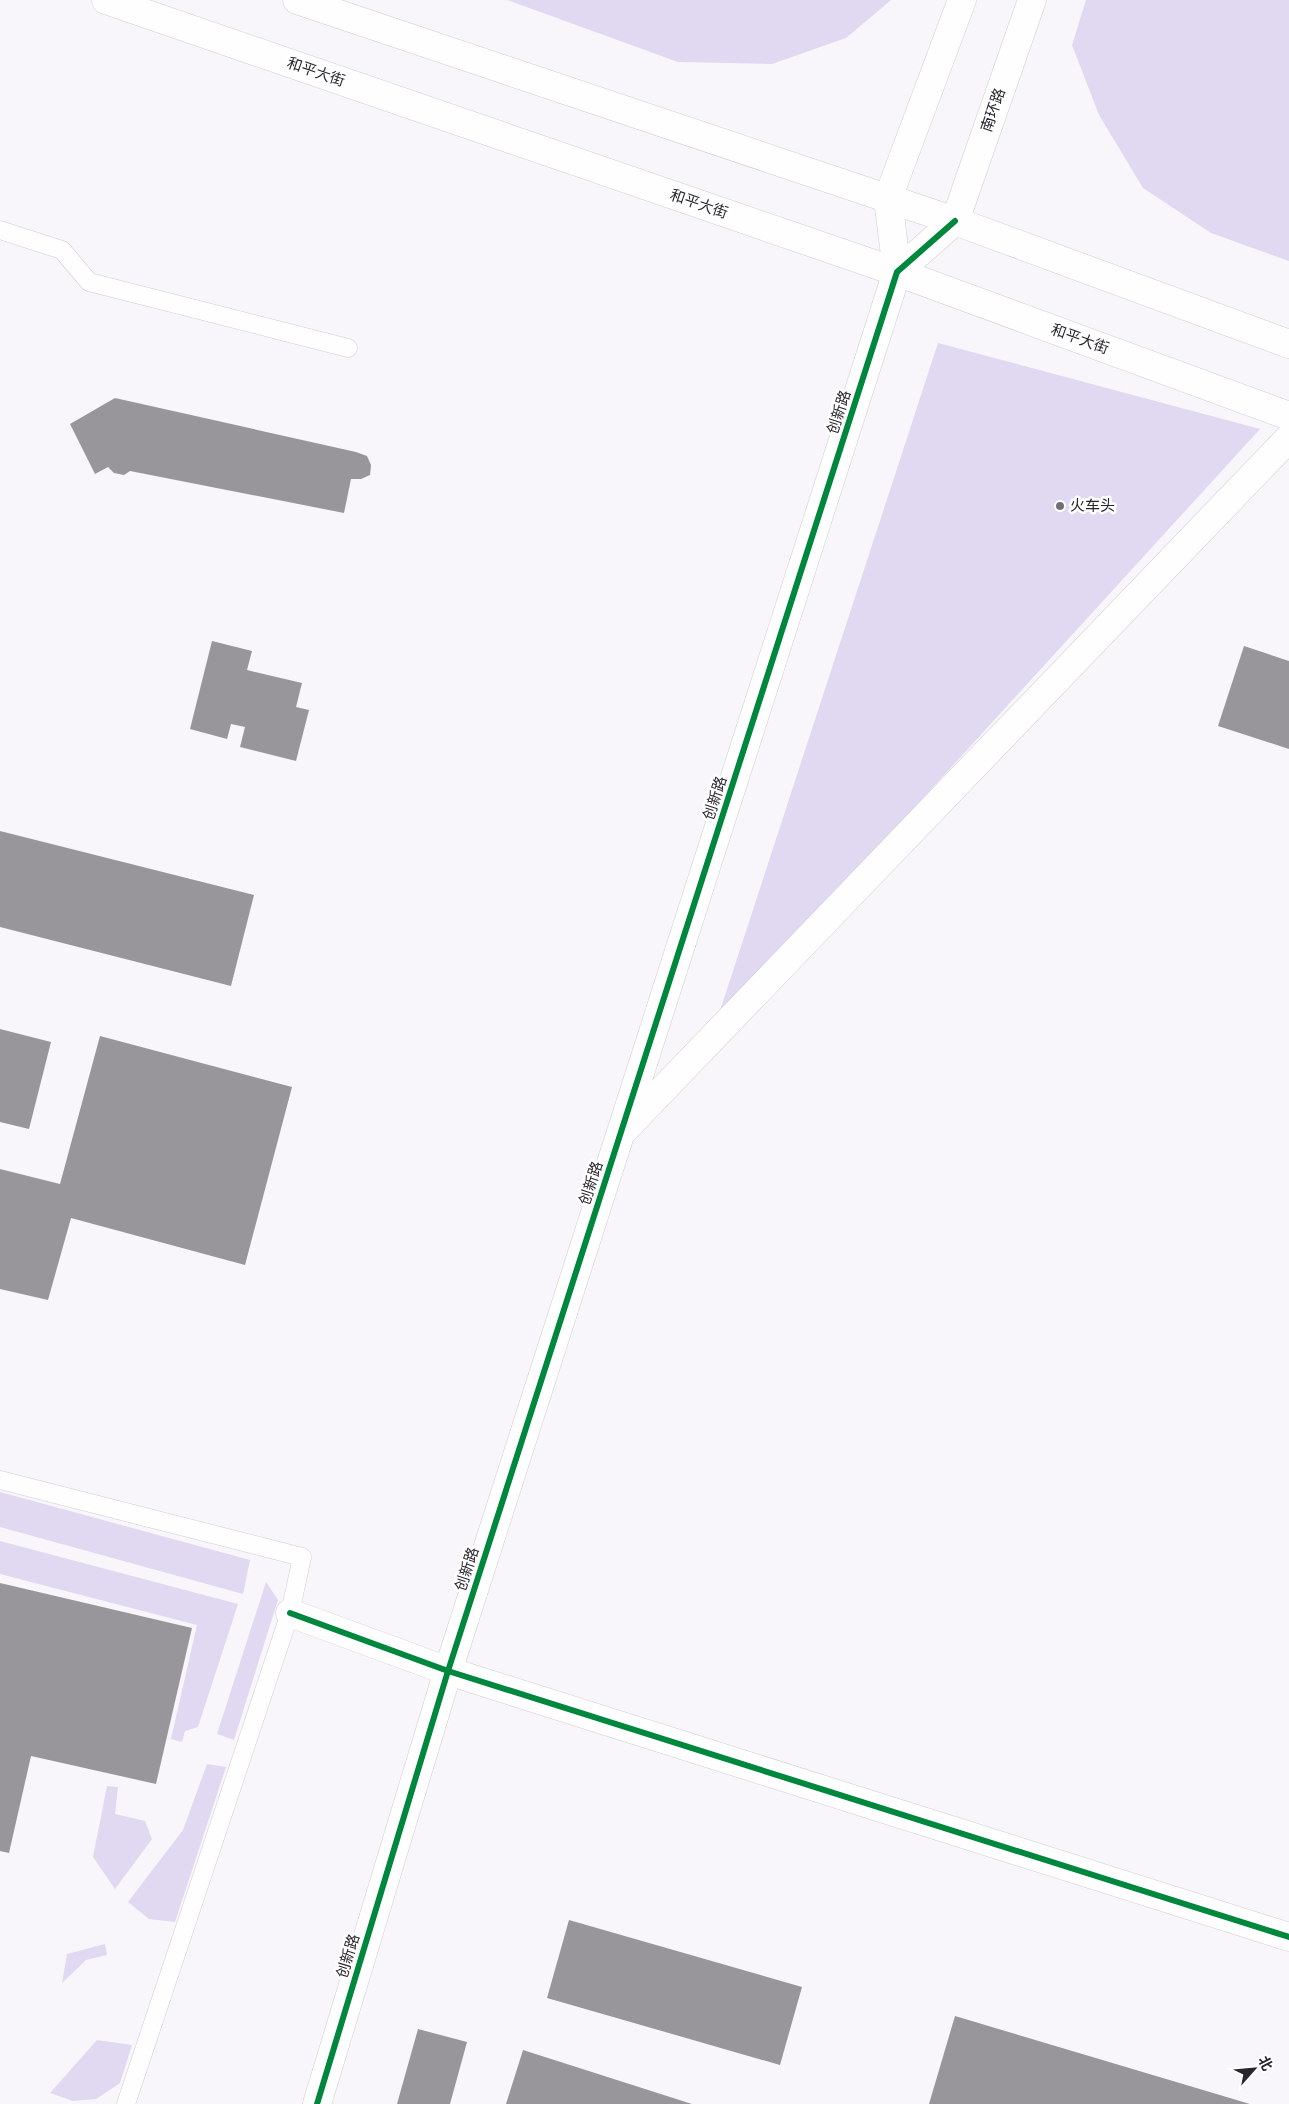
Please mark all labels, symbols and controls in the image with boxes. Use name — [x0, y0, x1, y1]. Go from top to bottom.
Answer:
street label: 和平大街 — [285, 54, 347, 90]
street label: 南环路 — [977, 86, 1009, 134]
street label: 和平大街 — [668, 186, 730, 222]
street label: 和平大街 — [1049, 320, 1111, 358]
street label: 创新路 — [823, 388, 855, 436]
place label: 火车头 — [1070, 497, 1115, 515]
marker: 火车头 — [1054, 500, 1066, 512]
street label: 创新路 — [699, 774, 731, 822]
street label: 创新路 — [575, 1159, 607, 1207]
street label: 创新路 — [451, 1545, 483, 1593]
street label: 创新路 — [333, 1932, 363, 1980]
north arrow — [1229, 2044, 1279, 2094]
text: 北 — [1254, 2053, 1277, 2073]

